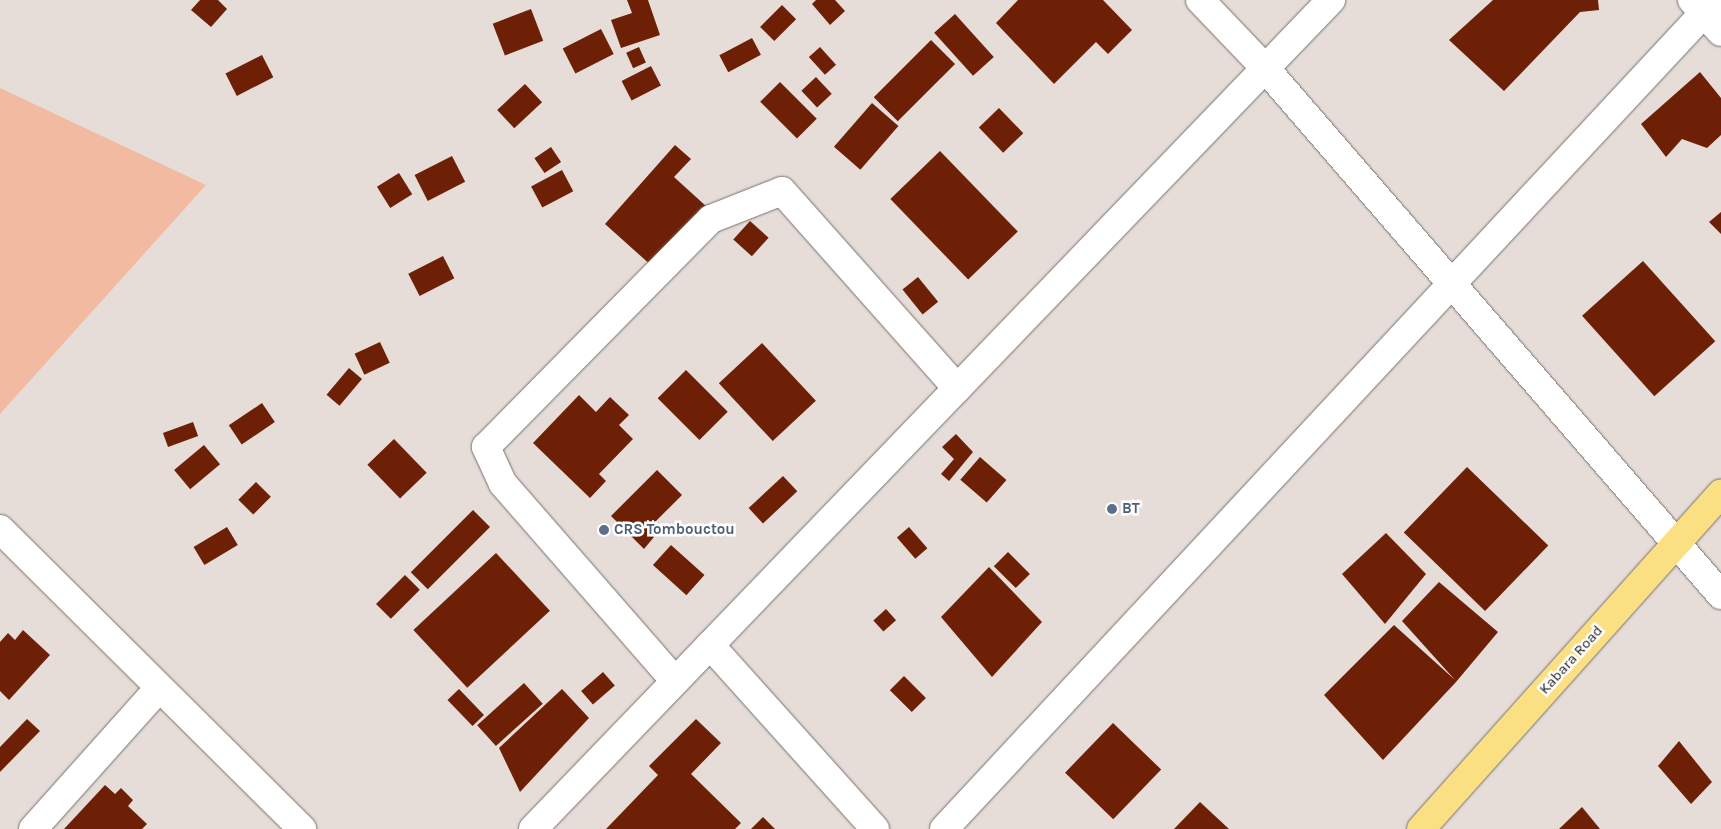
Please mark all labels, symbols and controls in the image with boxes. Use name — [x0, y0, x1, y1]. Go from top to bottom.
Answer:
place label: BT — [1122, 500, 1140, 518]
marker: BT — [1106, 503, 1118, 515]
place label: CRS Tombouctou — [614, 521, 735, 539]
marker: CRS Tombouctou — [598, 524, 610, 536]
street label: Kabara Road — [1535, 622, 1607, 698]

